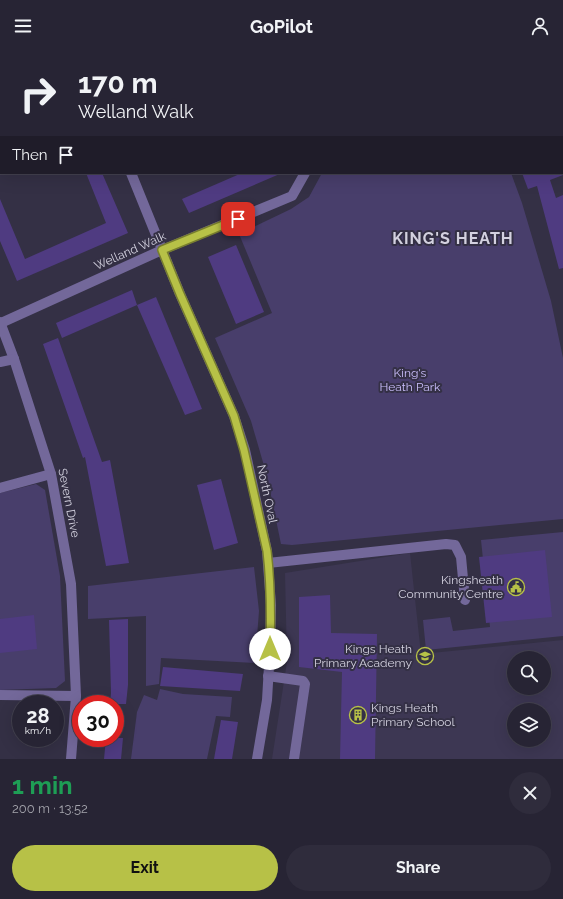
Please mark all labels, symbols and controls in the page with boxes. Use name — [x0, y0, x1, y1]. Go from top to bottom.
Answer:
icon: menu — [12, 15, 34, 37]
icon: person — [529, 15, 551, 37]
text: GoPilot — [250, 16, 313, 37]
text: 170 m — [78, 67, 158, 100]
icon: right — [12, 68, 64, 120]
text: Welland Walk — [78, 101, 194, 122]
icon: arrive — [55, 144, 77, 166]
text: Then — [12, 146, 47, 164]
pin — [221, 202, 255, 236]
icon: arrive — [227, 208, 249, 230]
street label: Welland Walk — [92, 229, 169, 273]
district label: KING'S HEATH — [392, 229, 514, 248]
park label: King's Heath Park — [380, 366, 441, 394]
street label: North Oval — [254, 463, 280, 525]
street label: Severn Drive — [55, 467, 83, 539]
place label: Kingsheath Community Centre — [398, 573, 503, 601]
public building icon: Kingsheath Community Centre — [506, 577, 526, 597]
position arrow — [249, 628, 291, 670]
place label: Kings Heath Primary Academy — [314, 642, 412, 670]
school or university icon: Kings Heath Primary Academy — [415, 646, 435, 666]
map controls — [507, 651, 551, 747]
button: search — [507, 651, 551, 695]
speed limit sign: 30 — [72, 695, 124, 747]
place label: Kings Heath Primary School — [371, 701, 455, 729]
button: layers — [507, 703, 551, 747]
text: 28 — [26, 704, 50, 728]
building icon: Kings Heath Primary School — [348, 705, 368, 725]
text: km/h — [25, 725, 51, 736]
text: 1 min — [12, 771, 73, 800]
button: close — [509, 772, 551, 814]
text: 200 m · 13:52 — [12, 801, 88, 816]
button: Exit — [12, 845, 278, 891]
button: Share — [286, 845, 551, 891]

